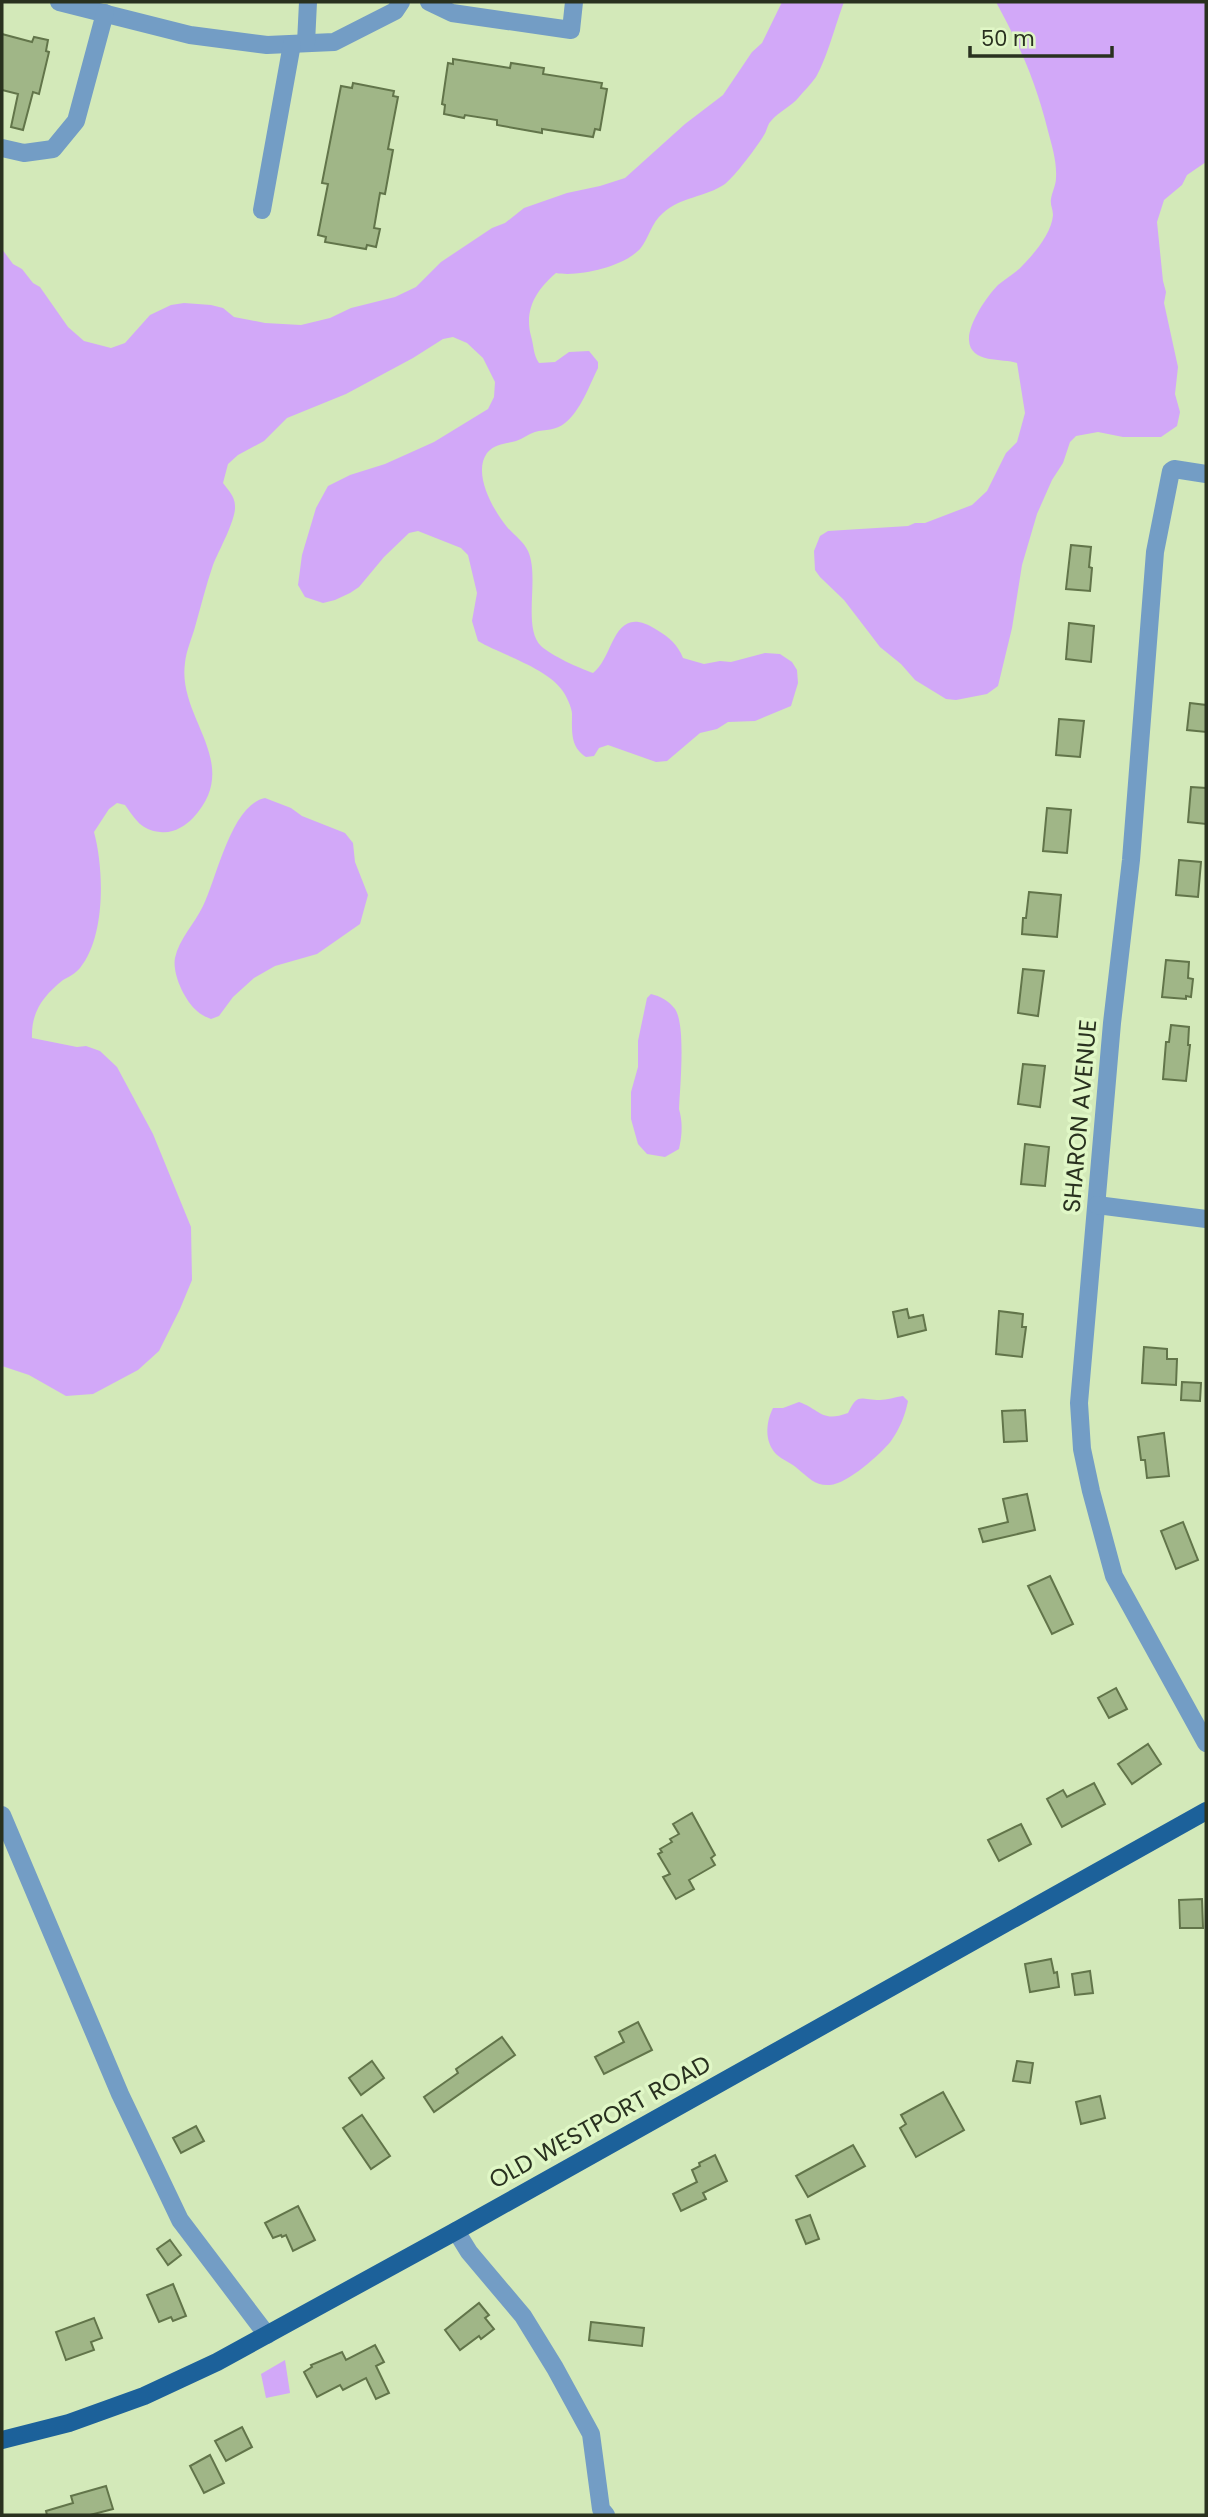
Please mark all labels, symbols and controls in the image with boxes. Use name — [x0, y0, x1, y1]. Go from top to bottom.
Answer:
scale bar — [970, 14, 1112, 58]
text: 50 m — [981, 24, 1035, 53]
street label: SHARON AVENUE — [1055, 1018, 1104, 1214]
street label: OLD WESTPORT ROAD — [483, 2047, 717, 2196]

